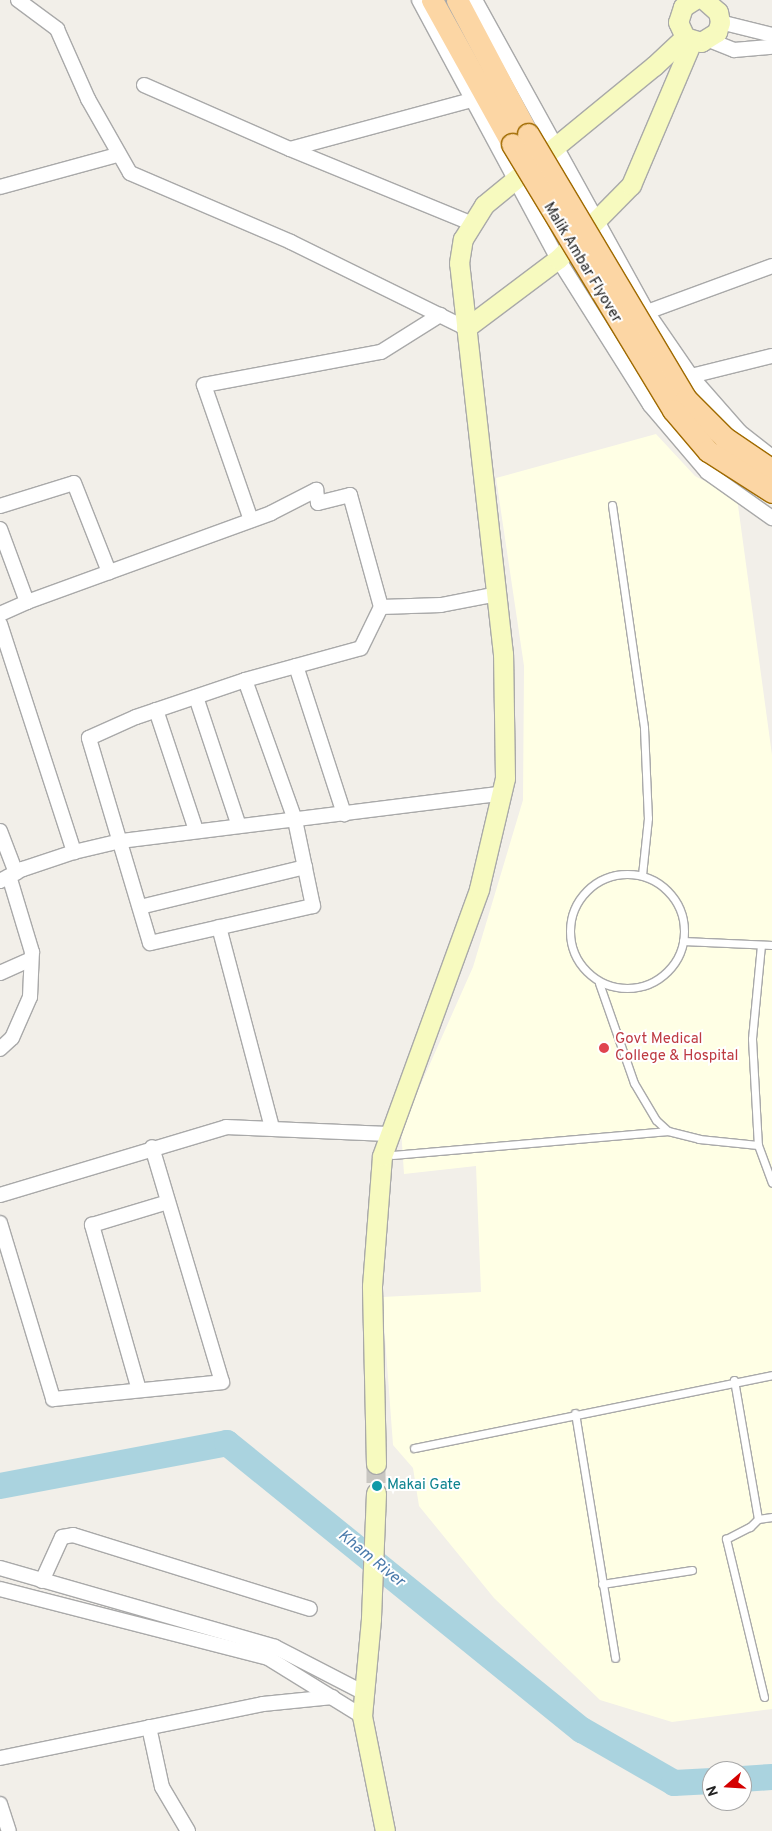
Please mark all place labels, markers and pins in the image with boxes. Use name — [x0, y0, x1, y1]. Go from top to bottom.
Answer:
place label: Govt Medical College & Hospital — [615, 1030, 738, 1065]
marker: Govt Medical College & Hospital — [597, 1041, 611, 1055]
place label: Makai Gate — [387, 1477, 461, 1495]
marker: Makai Gate — [371, 1480, 383, 1492]

